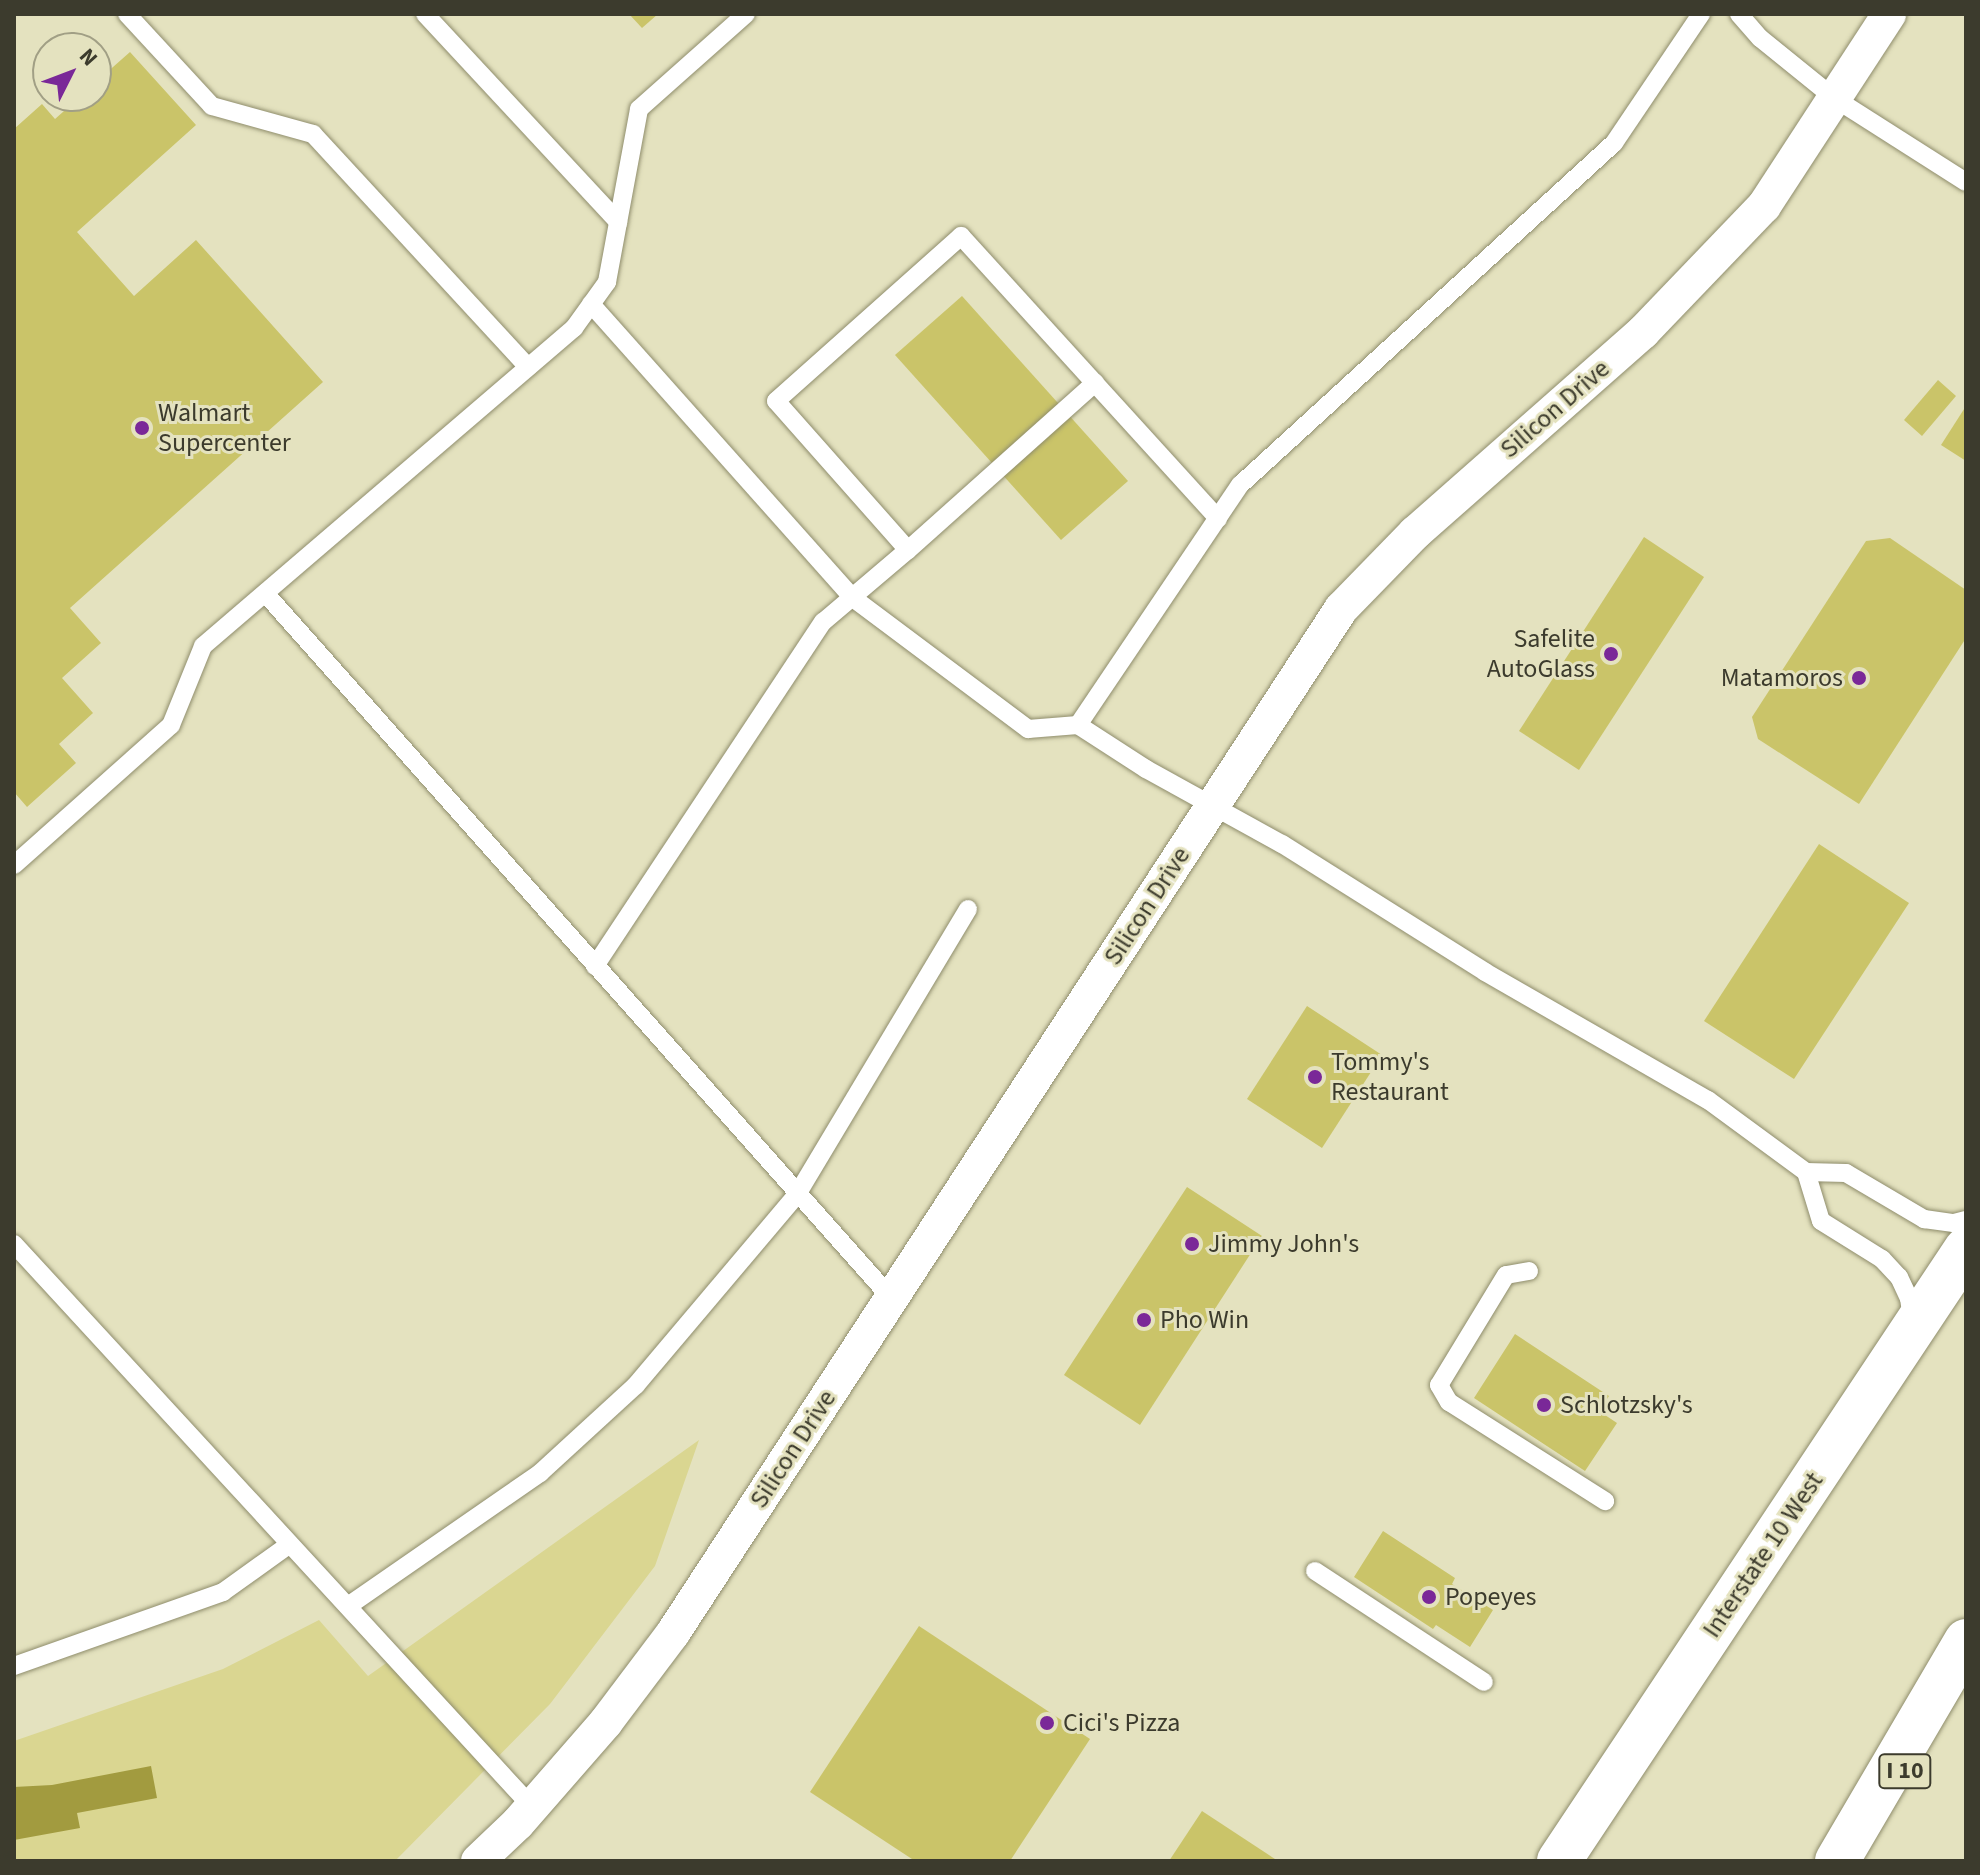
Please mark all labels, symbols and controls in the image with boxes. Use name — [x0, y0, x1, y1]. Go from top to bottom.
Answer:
north arrow — [32, 32, 112, 112]
text: N — [72, 41, 105, 73]
street label: Silicon Drive — [1494, 353, 1616, 465]
place label: Walmart Supercenter — [158, 397, 291, 458]
marker: Walmart Supercenter — [133, 419, 151, 437]
place label: Safelite AutoGlass — [1487, 623, 1595, 684]
marker: Safelite AutoGlass — [1602, 645, 1620, 663]
place label: Matamoros — [1721, 662, 1843, 694]
marker: Matamoros — [1850, 669, 1868, 687]
street label: Silicon Drive — [1097, 841, 1197, 971]
place label: Tommy's Restaurant — [1331, 1046, 1449, 1108]
marker: Tommy's Restaurant — [1306, 1068, 1324, 1086]
place label: Jimmy John's — [1208, 1228, 1359, 1260]
marker: Jimmy John's — [1183, 1235, 1201, 1253]
place label: Pho Win — [1160, 1304, 1249, 1336]
marker: Pho Win — [1135, 1311, 1153, 1329]
street label: Silicon Drive — [743, 1384, 843, 1514]
place label: Schlotzsky's — [1560, 1389, 1693, 1421]
marker: Schlotzsky's — [1535, 1396, 1553, 1414]
street label: Interstate 10 West — [1696, 1466, 1830, 1644]
place label: Popeyes — [1445, 1581, 1536, 1613]
marker: Popeyes — [1420, 1588, 1438, 1606]
place label: Cici's Pizza — [1063, 1707, 1180, 1739]
marker: Cici's Pizza — [1038, 1714, 1056, 1732]
road number: I 10 — [1877, 1751, 1933, 1791]

